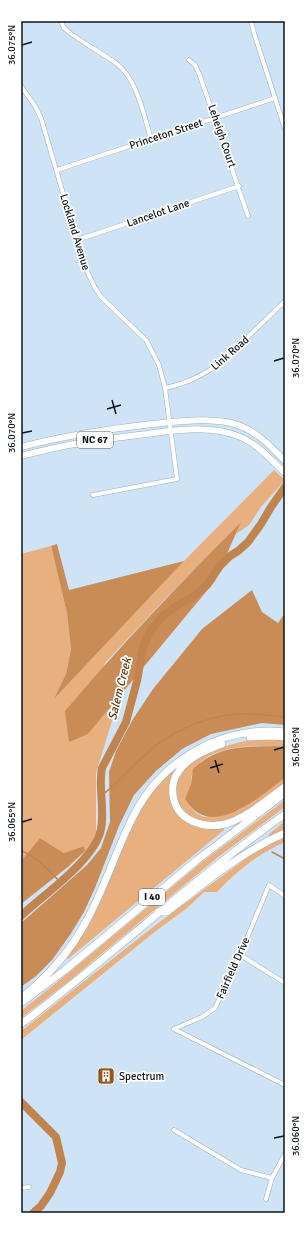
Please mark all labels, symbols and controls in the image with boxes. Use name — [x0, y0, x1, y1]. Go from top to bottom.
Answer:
text: 36.075°N — [6, 25, 18, 65]
street label: Leheigh Court — [205, 103, 239, 169]
street label: Princeton Street — [128, 116, 205, 152]
street label: Lockland Avenue — [57, 192, 93, 272]
street label: Lancelot Lane — [125, 196, 191, 230]
street label: Link Road — [208, 333, 252, 373]
text: 36.070°N — [290, 338, 302, 378]
text: 36.070°N — [6, 413, 18, 453]
road number: NC 67 — [77, 432, 113, 448]
water label: Salem Creek — [105, 655, 135, 722]
text: 36.065°N — [290, 727, 302, 767]
text: 36.065°N — [6, 802, 18, 842]
road number: I 40 — [139, 889, 165, 905]
street label: Fairfield Drive — [214, 935, 252, 1001]
building icon: Spectrum — [96, 1066, 116, 1086]
place label: Spectrum — [119, 1070, 165, 1083]
text: 36.060°N — [290, 1116, 302, 1156]

